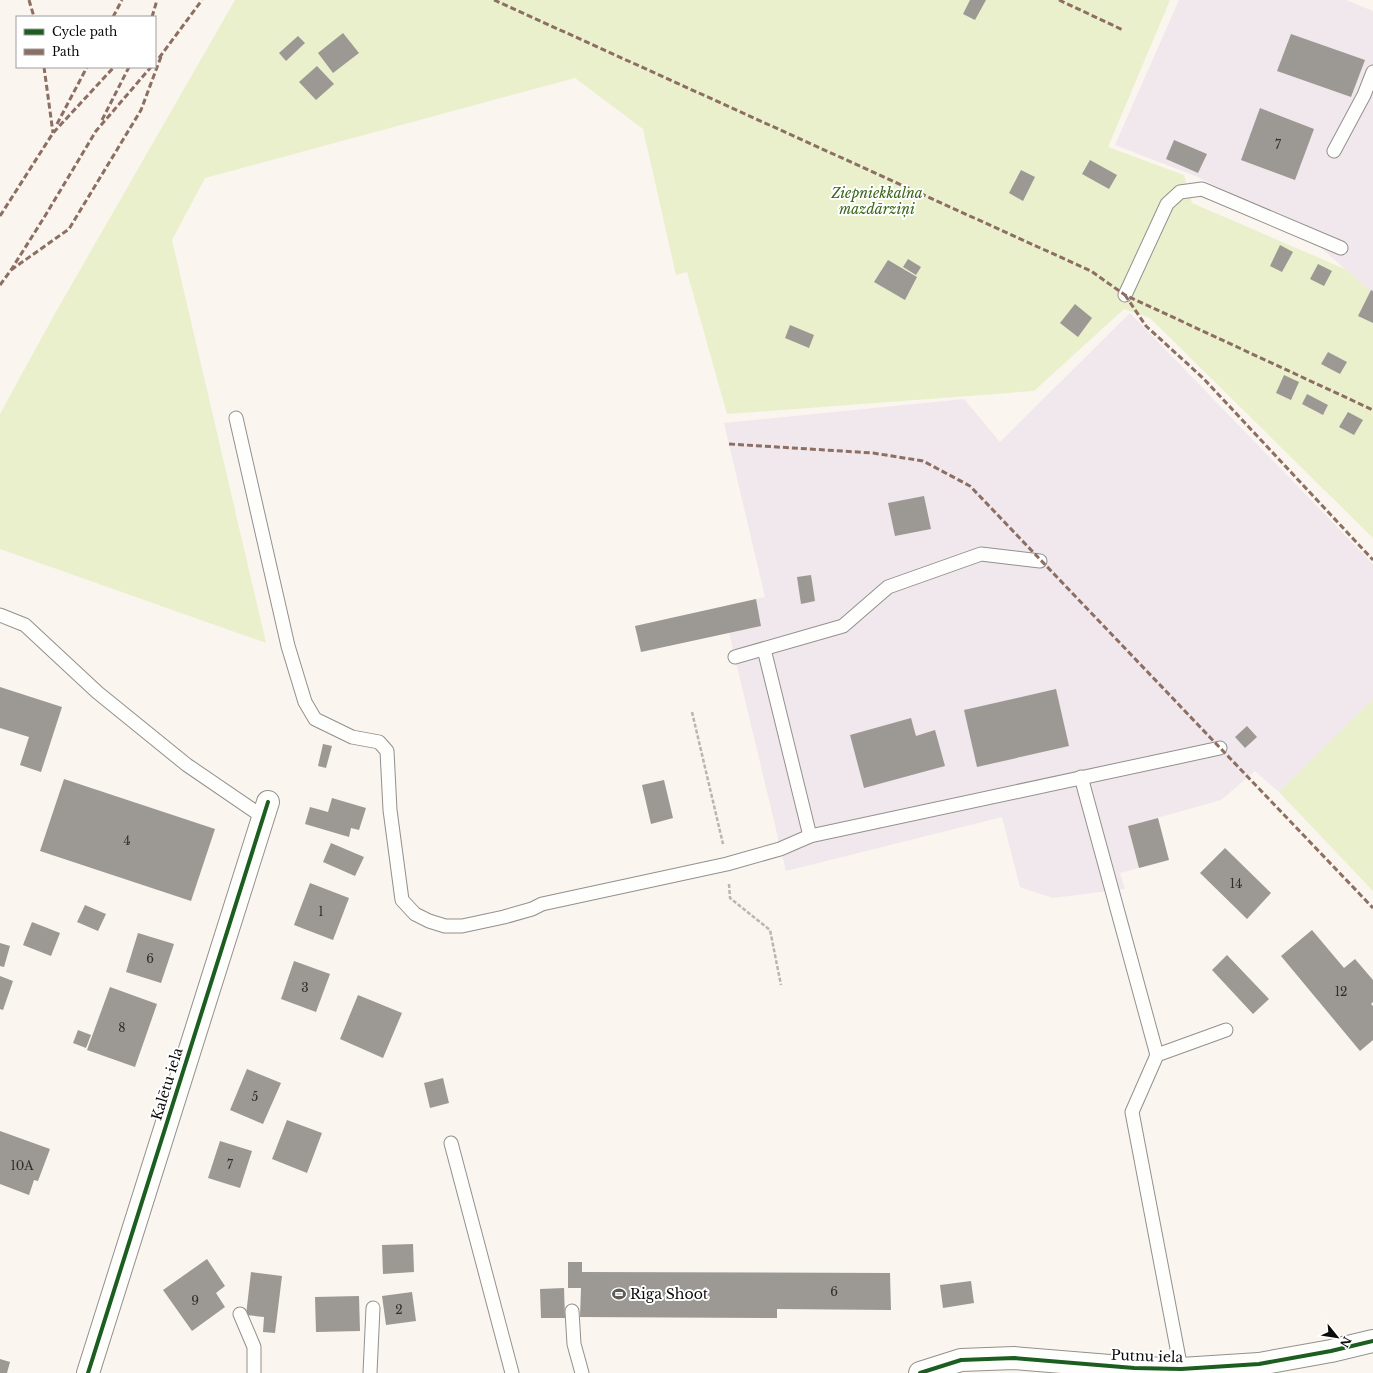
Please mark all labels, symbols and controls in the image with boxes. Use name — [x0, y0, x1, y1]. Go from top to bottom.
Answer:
legend — [16, 16, 156, 68]
text: Cycle path — [52, 24, 117, 39]
text: Path — [52, 44, 80, 59]
house number: 7 — [1275, 137, 1282, 152]
park label: Ziepniekkalna mazdārziņi — [830, 184, 923, 218]
house number: 4 — [123, 833, 131, 848]
house number: 14 — [1230, 876, 1242, 891]
house number: 1 — [318, 904, 324, 919]
house number: 6 — [146, 951, 154, 966]
house number: 3 — [301, 980, 309, 995]
house number: 12 — [1335, 984, 1347, 999]
house number: 8 — [118, 1020, 126, 1035]
street label: Kalētu iela — [147, 1045, 187, 1123]
house number: 5 — [252, 1089, 259, 1104]
house number: 7 — [227, 1157, 234, 1172]
house number: 10A — [11, 1158, 34, 1173]
house number: 6 — [830, 1284, 838, 1299]
place label: Riga Shoot — [630, 1285, 709, 1303]
sports icon: Riga Shoot — [611, 1286, 627, 1302]
house number: 9 — [191, 1293, 199, 1308]
house number: 2 — [395, 1302, 403, 1317]
north arrow — [1317, 1317, 1357, 1357]
text: N — [1337, 1334, 1354, 1351]
street label: Putnu iela — [1110, 1346, 1184, 1366]

